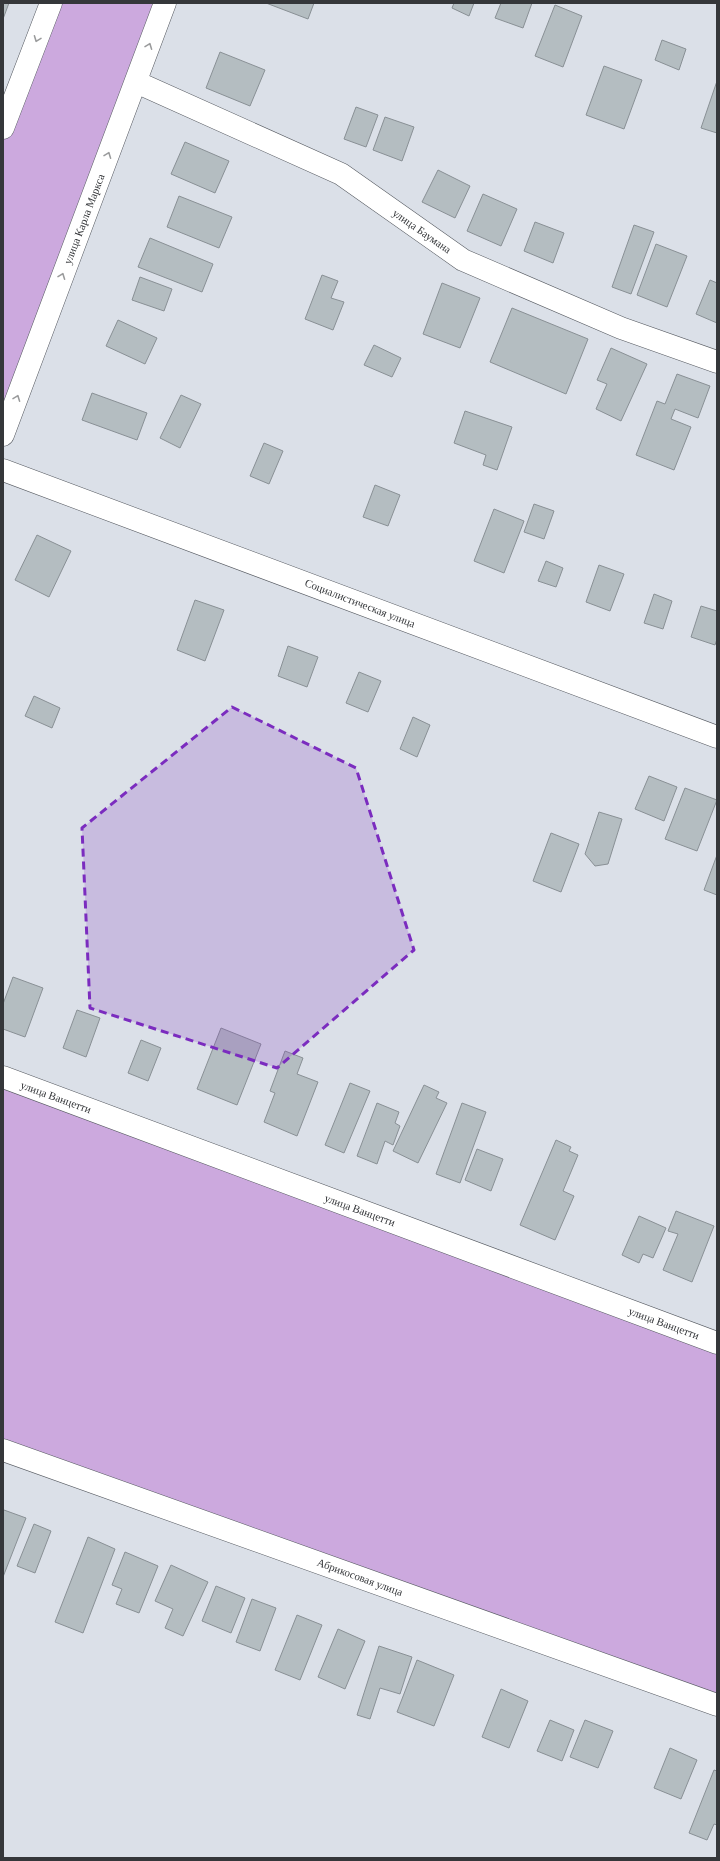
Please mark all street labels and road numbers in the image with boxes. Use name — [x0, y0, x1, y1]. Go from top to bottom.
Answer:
street label: улица Карла Маркса — [61, 172, 107, 266]
street label: улица Баумана — [391, 206, 454, 256]
street label: Социалистическая улица — [303, 576, 417, 630]
street label: улица Ванцетти — [19, 1079, 93, 1115]
street label: улица Ванцетти — [323, 1192, 397, 1228]
street label: улица Ванцетти — [627, 1305, 701, 1341]
street label: Абрикосовая улица — [316, 1556, 405, 1598]

